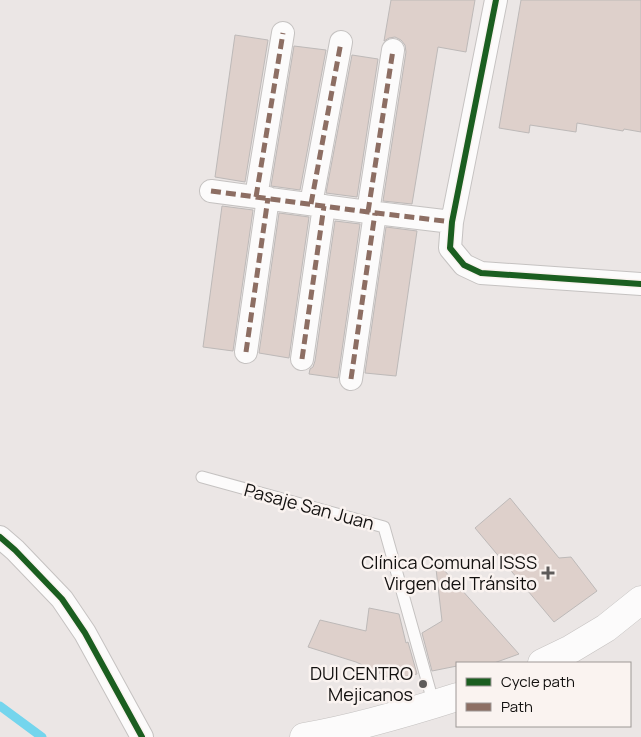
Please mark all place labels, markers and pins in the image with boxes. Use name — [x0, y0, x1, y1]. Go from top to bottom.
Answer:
place label: Clínica Comunal ISSS Virgen del Tránsito — [361, 550, 537, 595]
marker: Clínica Comunal ISSS Virgen del Tránsito — [541, 566, 555, 580]
place label: DUI CENTRO Mejicanos — [310, 661, 413, 706]
marker: DUI CENTRO Mejicanos — [417, 678, 429, 690]

